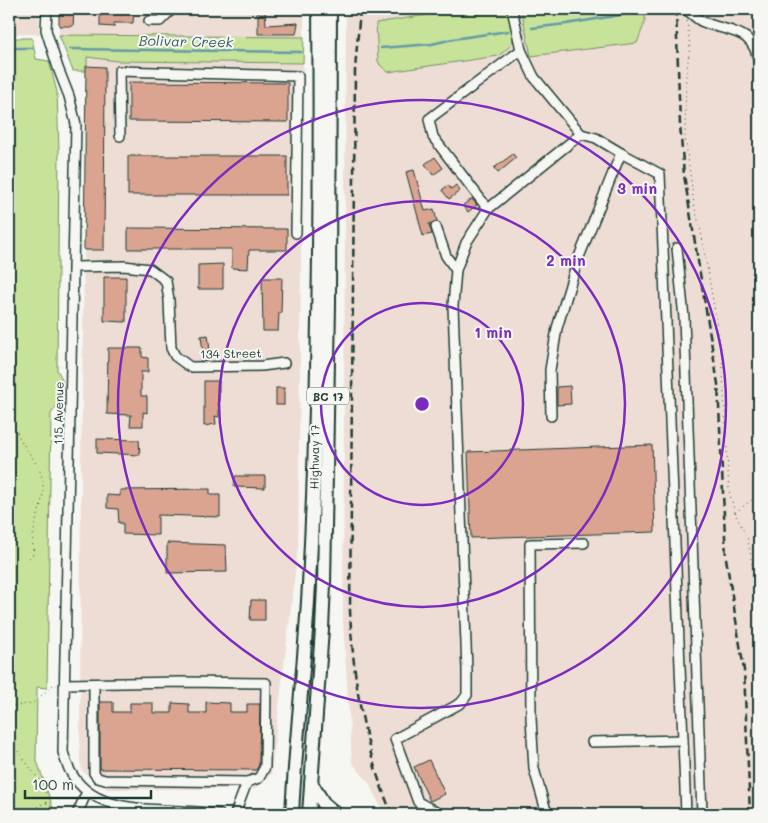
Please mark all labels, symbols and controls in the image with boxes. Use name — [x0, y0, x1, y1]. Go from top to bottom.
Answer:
water label: Bolivar Creek — [139, 31, 234, 51]
text: 3 min — [617, 178, 657, 198]
text: 2 min — [546, 250, 586, 270]
text: 1 min — [474, 322, 512, 342]
street label: 134 Street — [200, 344, 262, 362]
street label: 115 Avenue — [49, 381, 67, 445]
road number: BC 17 — [307, 388, 349, 404]
centre of rings — [413, 395, 431, 413]
street label: Highway 17 — [305, 424, 323, 490]
scale bar — [25, 768, 151, 800]
text: 100 m — [32, 774, 74, 794]

